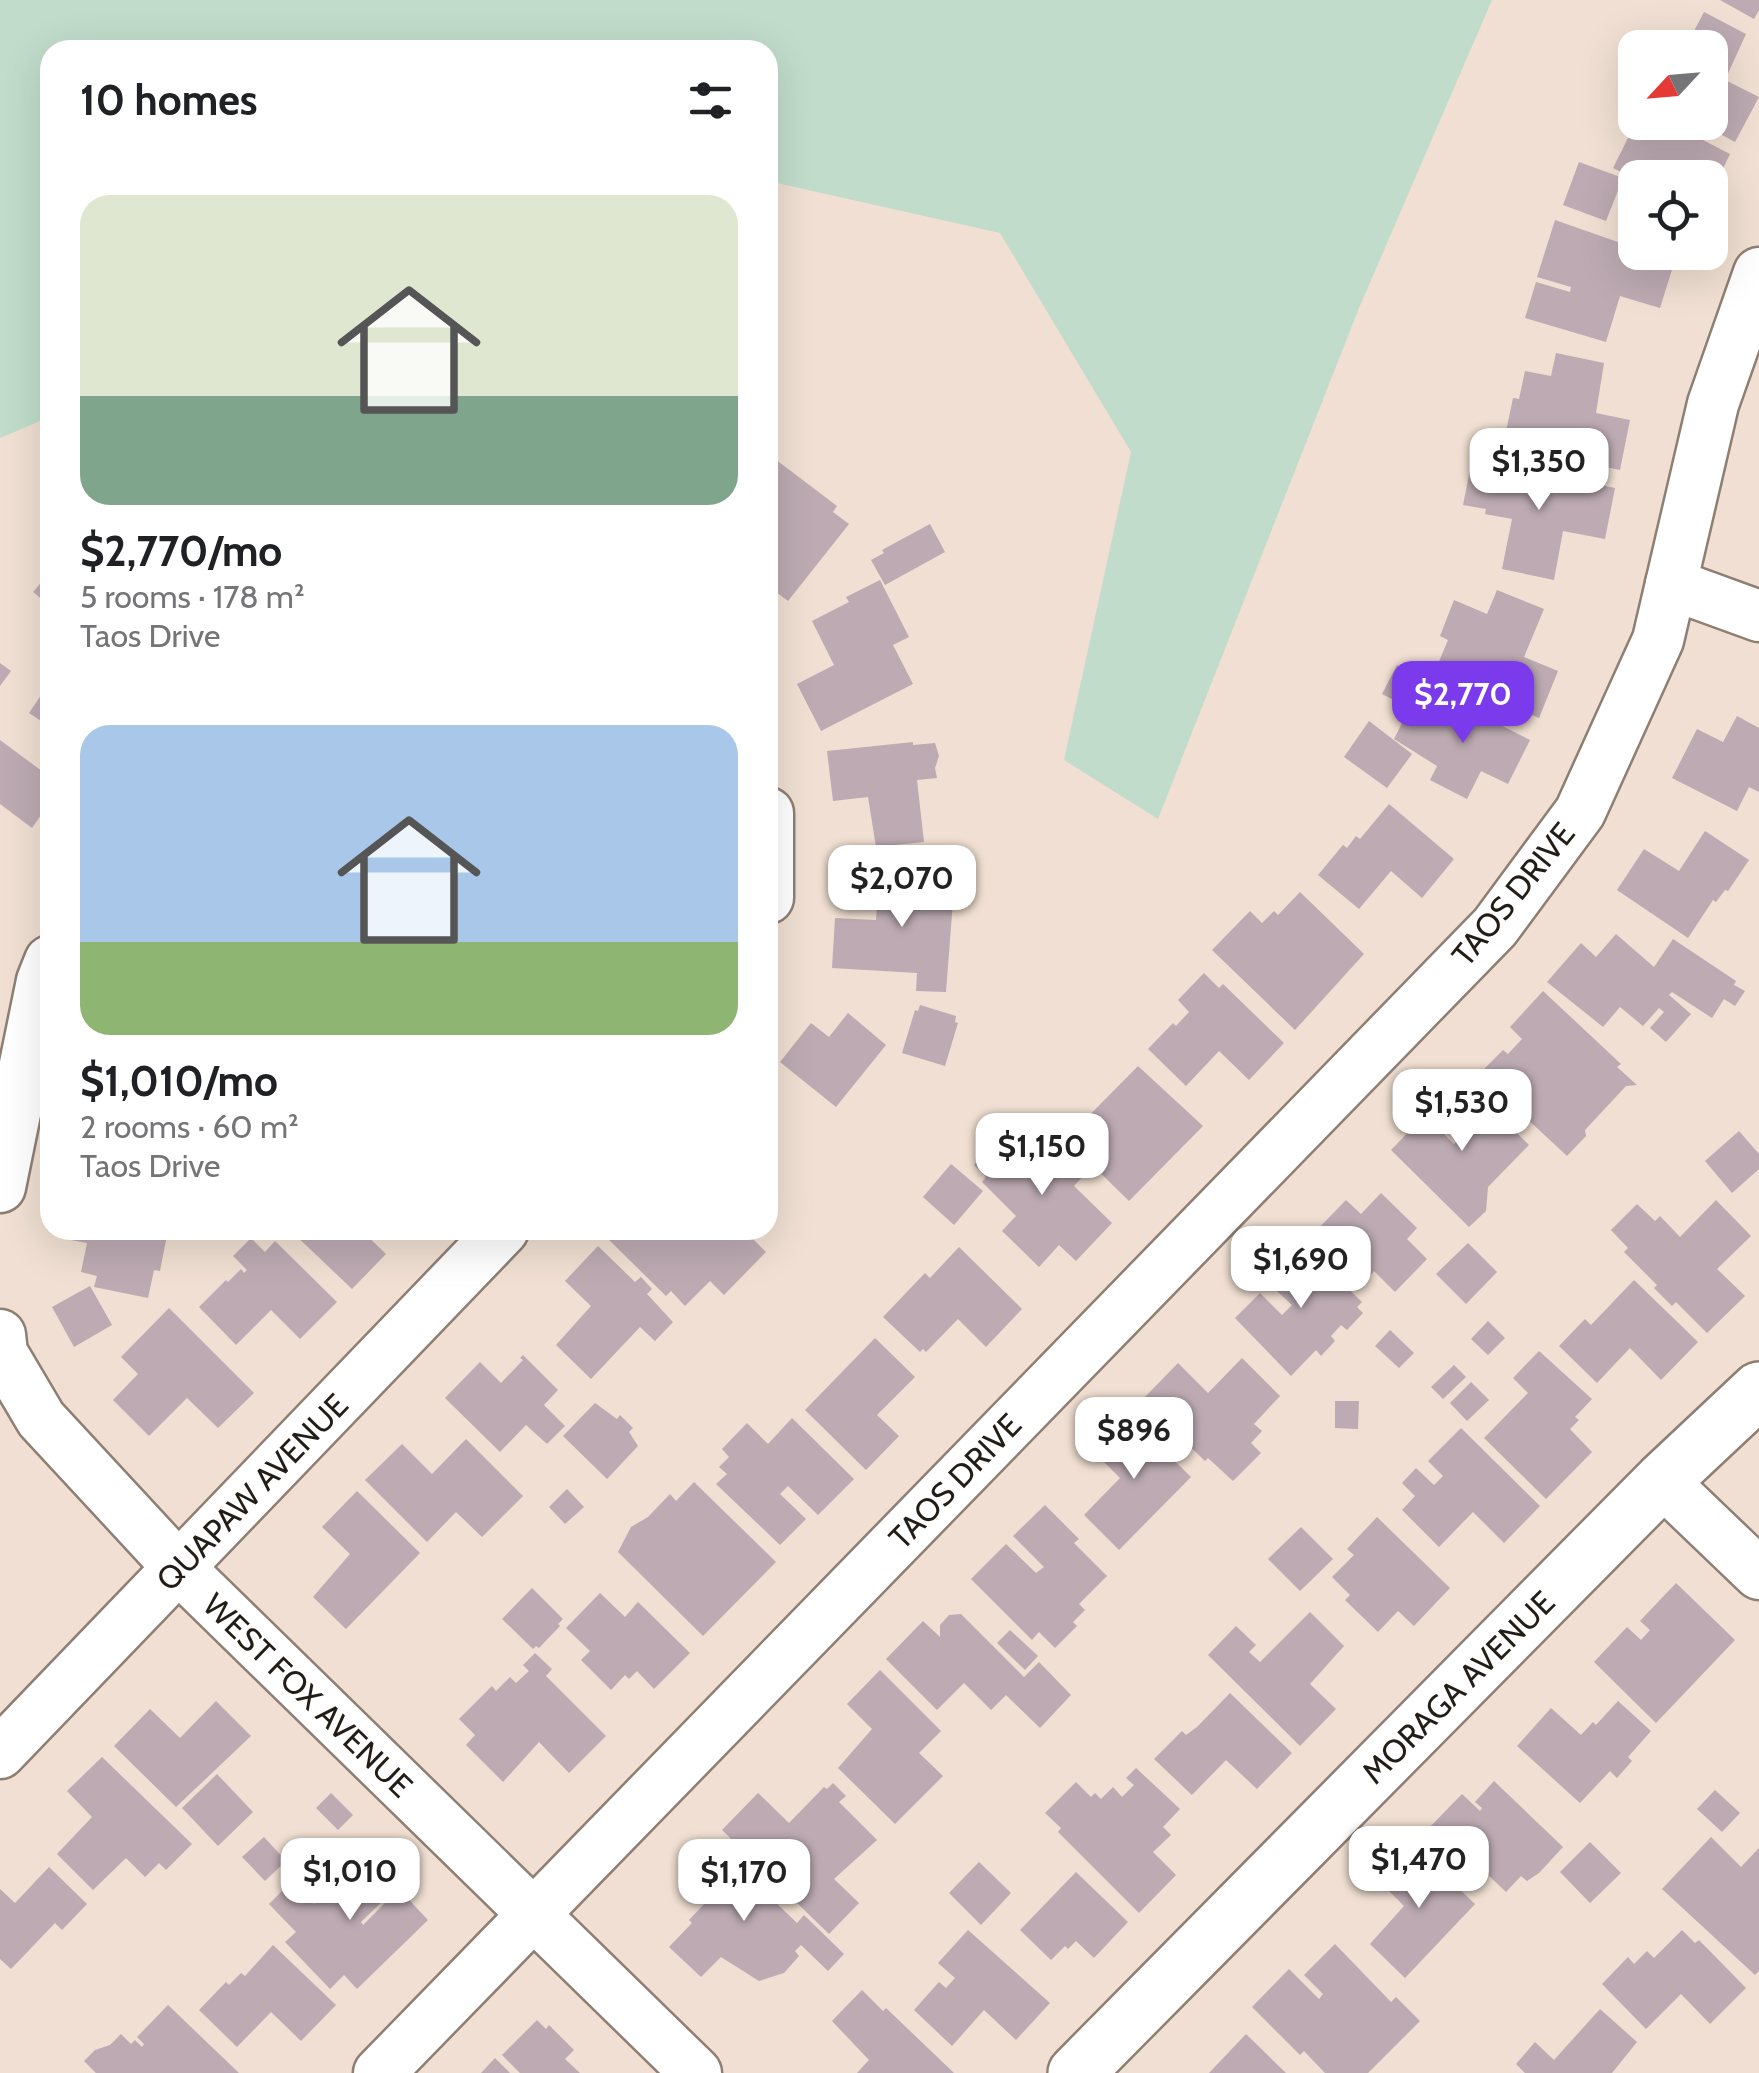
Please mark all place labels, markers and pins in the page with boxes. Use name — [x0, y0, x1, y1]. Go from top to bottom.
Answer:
pin: $1,350 — [1458, 428, 1620, 513]
pin: $2,770 — [1382, 661, 1544, 746]
pin: $2,070 — [821, 845, 983, 930]
pin: $1,530 — [1381, 1069, 1543, 1154]
pin: $1,150 — [961, 1113, 1123, 1198]
pin: $1,690 — [1220, 1226, 1382, 1311]
pin: $896 — [1075, 1397, 1193, 1482]
pin: $1,470 — [1338, 1826, 1500, 1911]
pin: $1,010 — [269, 1838, 431, 1923]
pin: $1,170 — [663, 1839, 825, 1924]

